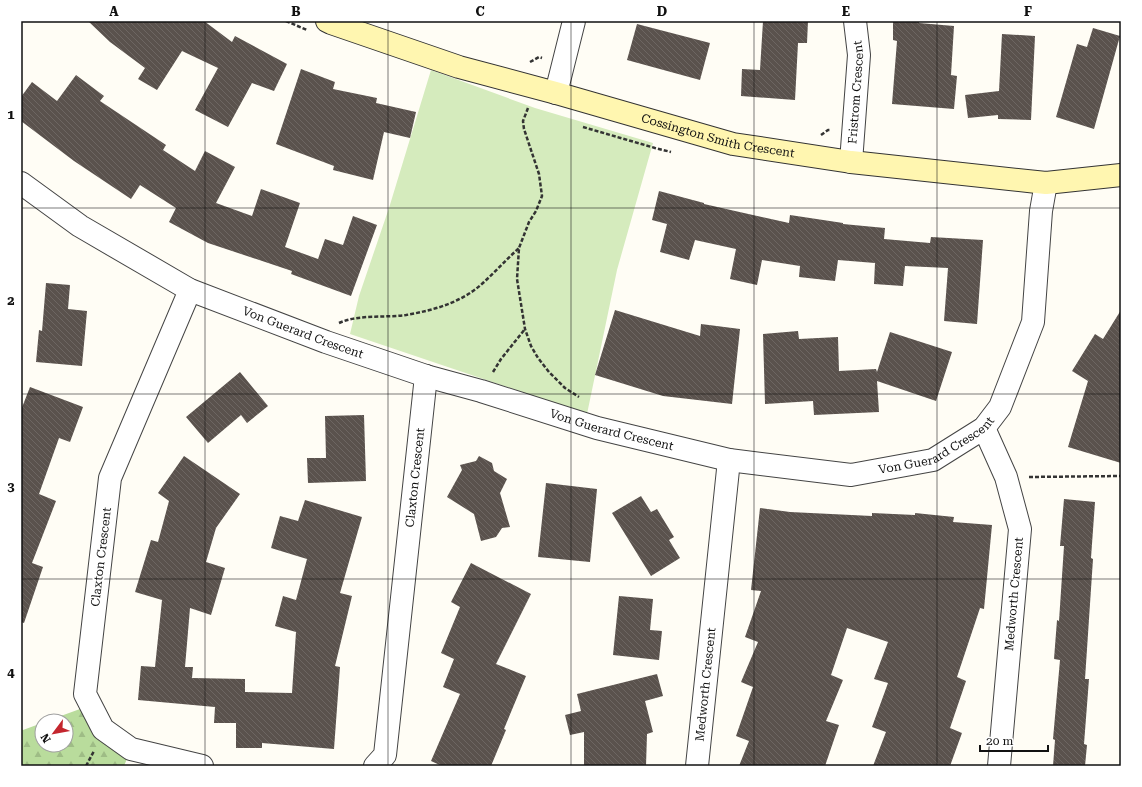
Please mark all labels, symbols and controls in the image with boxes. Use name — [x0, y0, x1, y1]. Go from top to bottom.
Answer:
text: A — [109, 4, 119, 19]
text: B — [291, 4, 301, 19]
text: C — [475, 4, 485, 19]
text: D — [657, 4, 667, 19]
text: E — [842, 4, 850, 19]
text: F — [1024, 4, 1032, 19]
street label: Fristrom Crescent — [845, 39, 866, 144]
text: 1 — [7, 107, 15, 122]
street label: Cossington Smith Crescent — [640, 111, 796, 160]
text: 2 — [7, 293, 15, 308]
street label: Von Guerard Crescent — [241, 304, 366, 361]
street label: Von Guerard Crescent — [548, 406, 676, 453]
street label: Von Guerard Crescent — [877, 414, 997, 477]
street label: Claxton Crescent — [403, 426, 427, 528]
text: 3 — [7, 479, 15, 494]
street label: Claxton Crescent — [88, 506, 114, 607]
street label: Medworth Crescent — [1002, 536, 1026, 652]
street label: Medworth Crescent — [693, 626, 718, 742]
text: 4 — [7, 665, 15, 680]
north arrow — [34, 713, 74, 753]
scale bar — [980, 727, 1048, 753]
text: N — [38, 731, 54, 745]
text: 20 m — [986, 734, 1013, 748]

